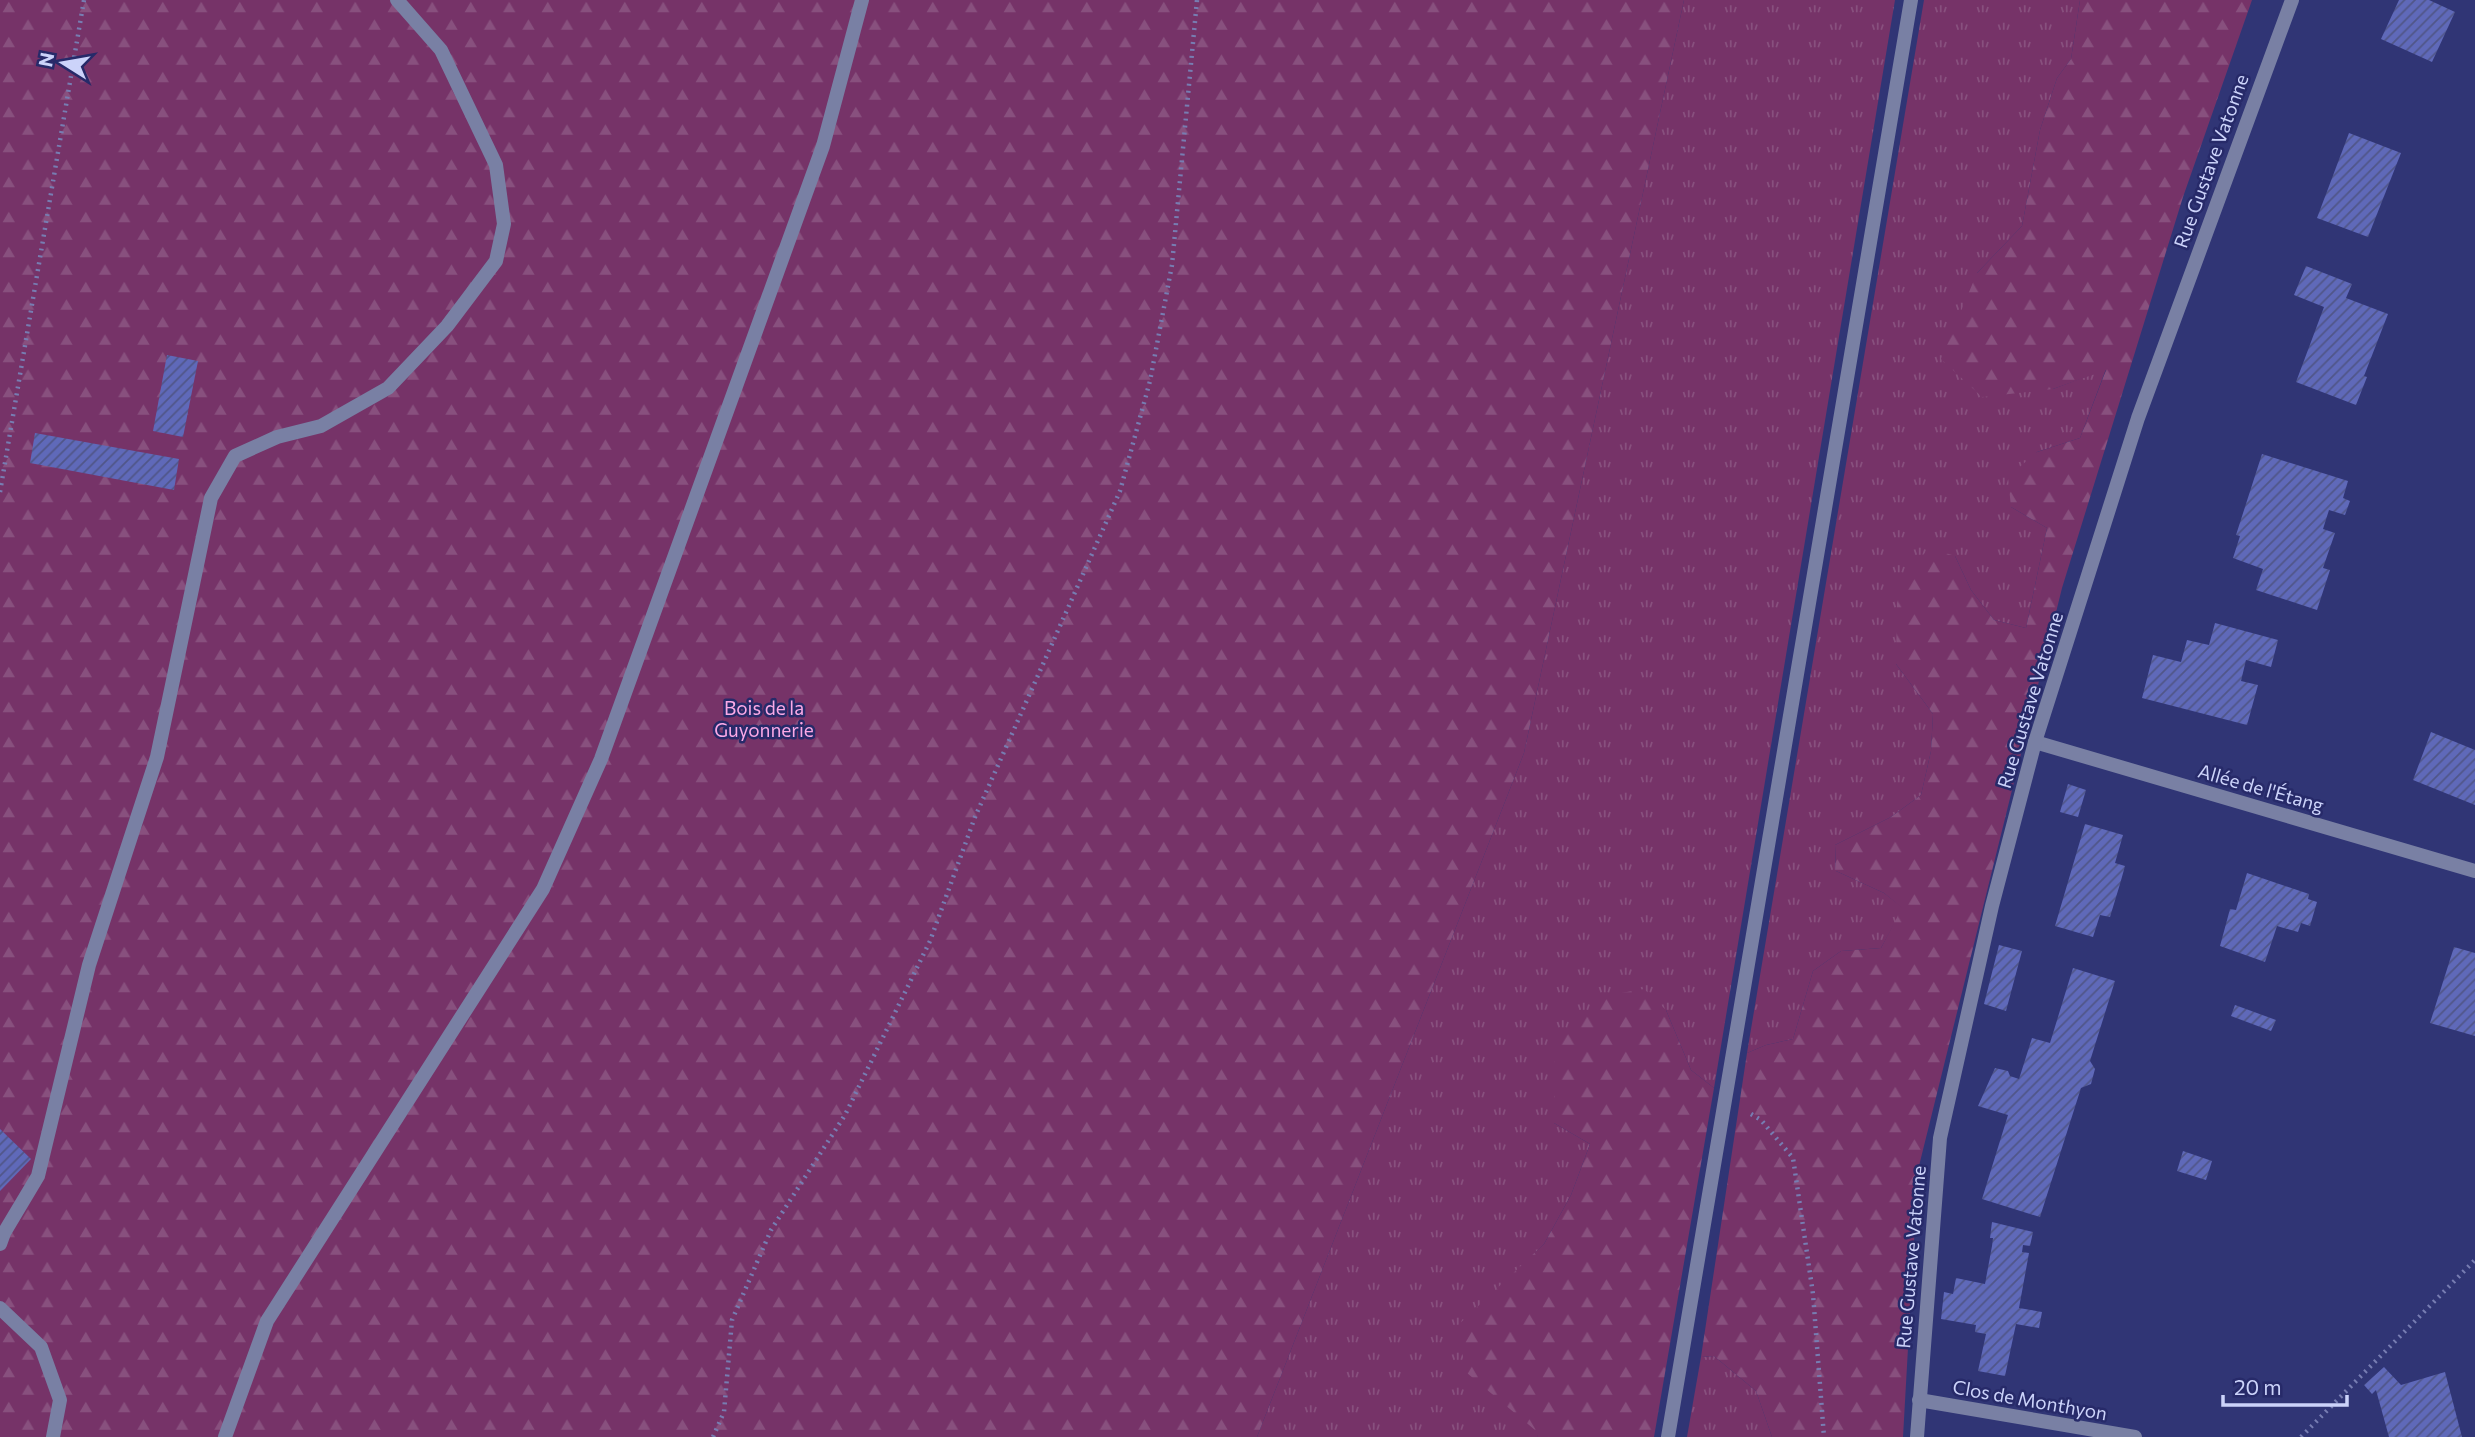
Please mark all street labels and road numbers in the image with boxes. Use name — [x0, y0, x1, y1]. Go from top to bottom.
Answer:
street label: Rue Gustave Vatonne — [2168, 71, 2253, 251]
street label: Rue Gustave Vatonne — [1992, 609, 2067, 791]
street label: Allée de l'Étang — [2196, 759, 2327, 816]
street label: Rue Gustave Vatonne — [1891, 1165, 1930, 1349]
street label: Clos de Monthyon — [1951, 1375, 2109, 1424]

